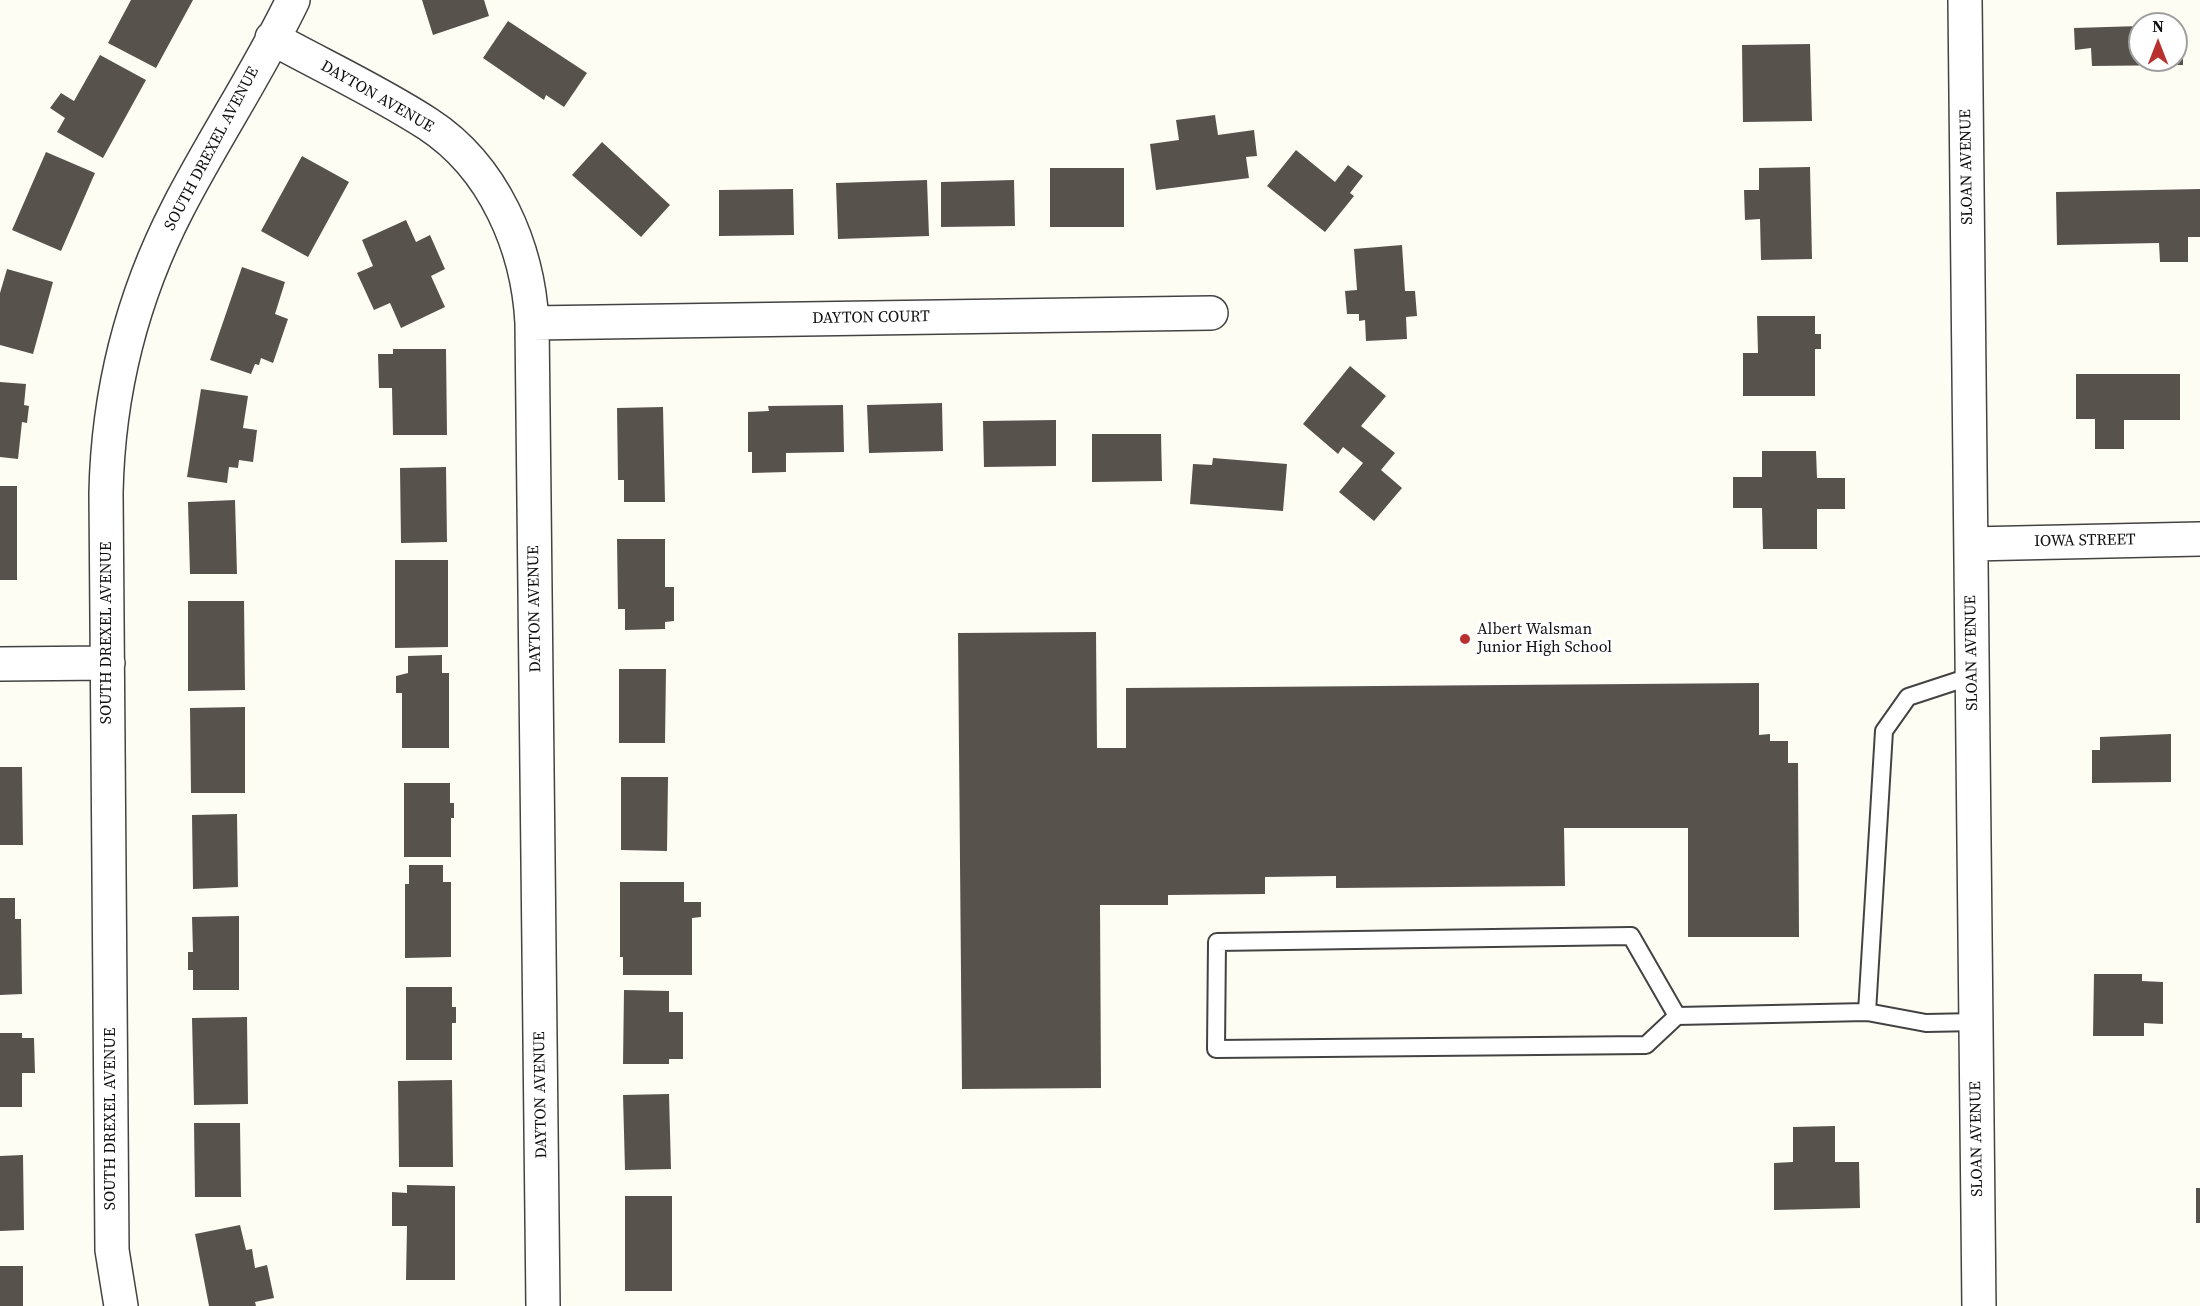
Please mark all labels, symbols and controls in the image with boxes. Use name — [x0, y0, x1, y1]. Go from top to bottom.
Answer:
north arrow — [2128, 12, 2188, 72]
text: N — [2152, 15, 2164, 37]
street label: DAYTON AVENUE — [317, 57, 437, 137]
street label: SOUTH DREXEL AVENUE — [161, 64, 263, 234]
street label: SLOAN AVENUE — [1956, 109, 1978, 225]
street label: DAYTON COURT — [812, 307, 930, 329]
street label: IOWA STREET — [2034, 531, 2136, 551]
street label: SOUTH DREXEL AVENUE — [97, 542, 117, 724]
street label: DAYTON AVENUE — [524, 545, 546, 673]
street label: SLOAN AVENUE — [1961, 595, 1983, 711]
place label: Albert Walsman Junior High School — [1477, 620, 1612, 658]
marker: Albert Walsman Junior High School — [1458, 632, 1472, 646]
street label: SOUTH DREXEL AVENUE — [101, 1028, 121, 1210]
street label: DAYTON AVENUE — [530, 1031, 552, 1159]
street label: SLOAN AVENUE — [1966, 1081, 1988, 1197]

